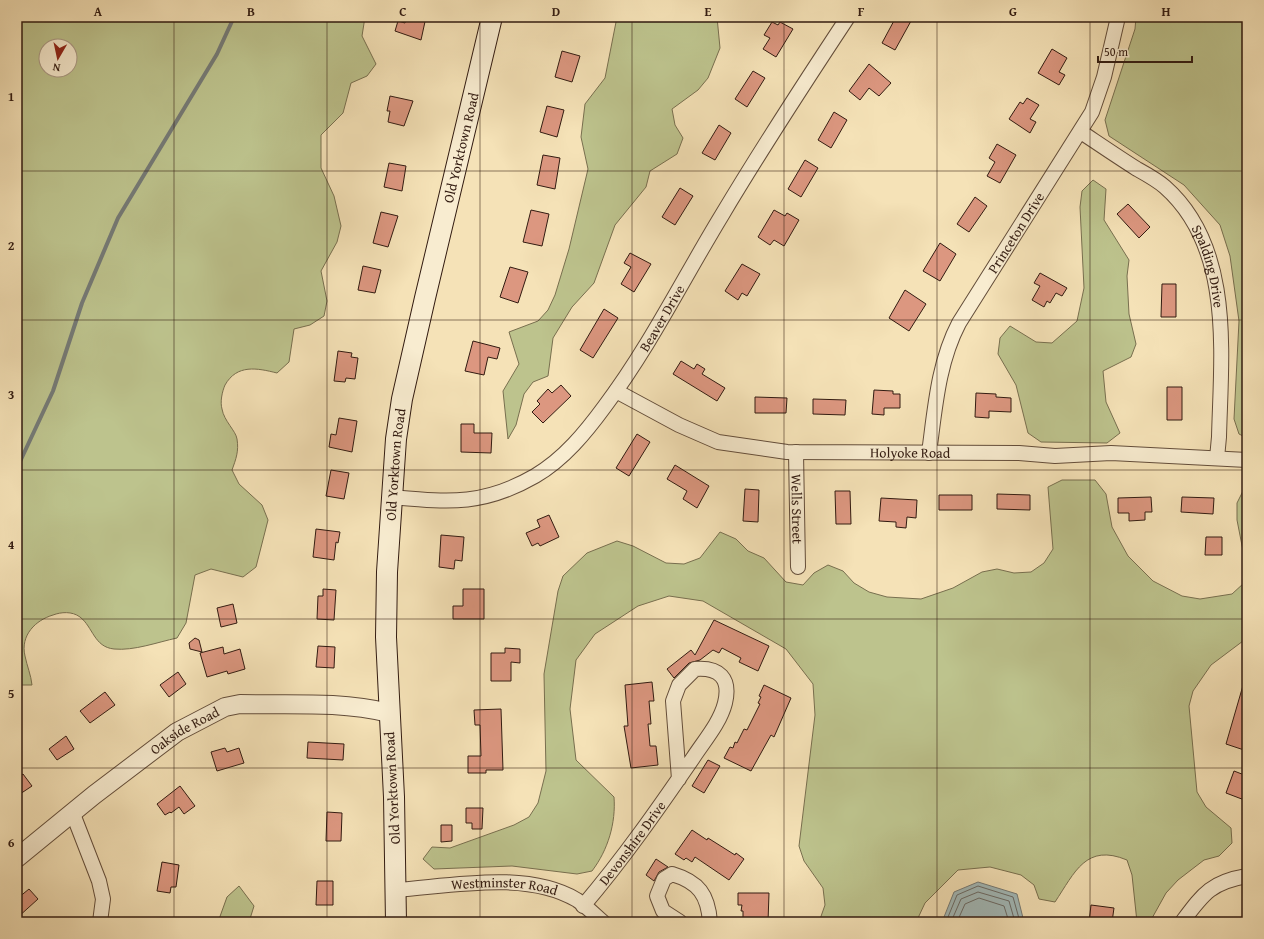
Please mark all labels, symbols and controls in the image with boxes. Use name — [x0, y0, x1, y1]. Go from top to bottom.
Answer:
text: A — [94, 2, 103, 21]
text: B — [247, 2, 255, 21]
text: C — [399, 2, 407, 21]
text: D — [552, 2, 560, 21]
text: E — [705, 2, 712, 21]
text: F — [858, 2, 865, 21]
text: G — [1009, 2, 1017, 21]
text: H — [1161, 2, 1171, 21]
north arrow — [38, 38, 78, 78]
scale bar — [1098, 38, 1192, 64]
text: 50 m — [1104, 43, 1128, 60]
text: N — [51, 59, 61, 76]
text: 1 — [8, 87, 14, 106]
street label: Old Yorktown Road — [438, 90, 484, 205]
street label: Princeton Drive — [983, 188, 1049, 277]
street label: Spalding Drive — [1187, 221, 1229, 309]
text: 2 — [8, 236, 15, 255]
street label: Beaver Drive — [634, 281, 690, 355]
text: 3 — [8, 385, 14, 404]
street label: Old Yorktown Road — [380, 406, 411, 521]
street label: Holyoke Road — [870, 442, 951, 463]
street label: Wells Street — [786, 474, 808, 544]
text: 4 — [8, 535, 15, 554]
text: 5 — [8, 684, 15, 703]
street label: Oakside Road — [146, 701, 223, 759]
street label: Old Yorktown Road — [379, 731, 405, 845]
street label: Devonshire Drive — [594, 796, 671, 889]
text: 6 — [8, 833, 15, 852]
street label: Westminster Road — [450, 872, 561, 900]

